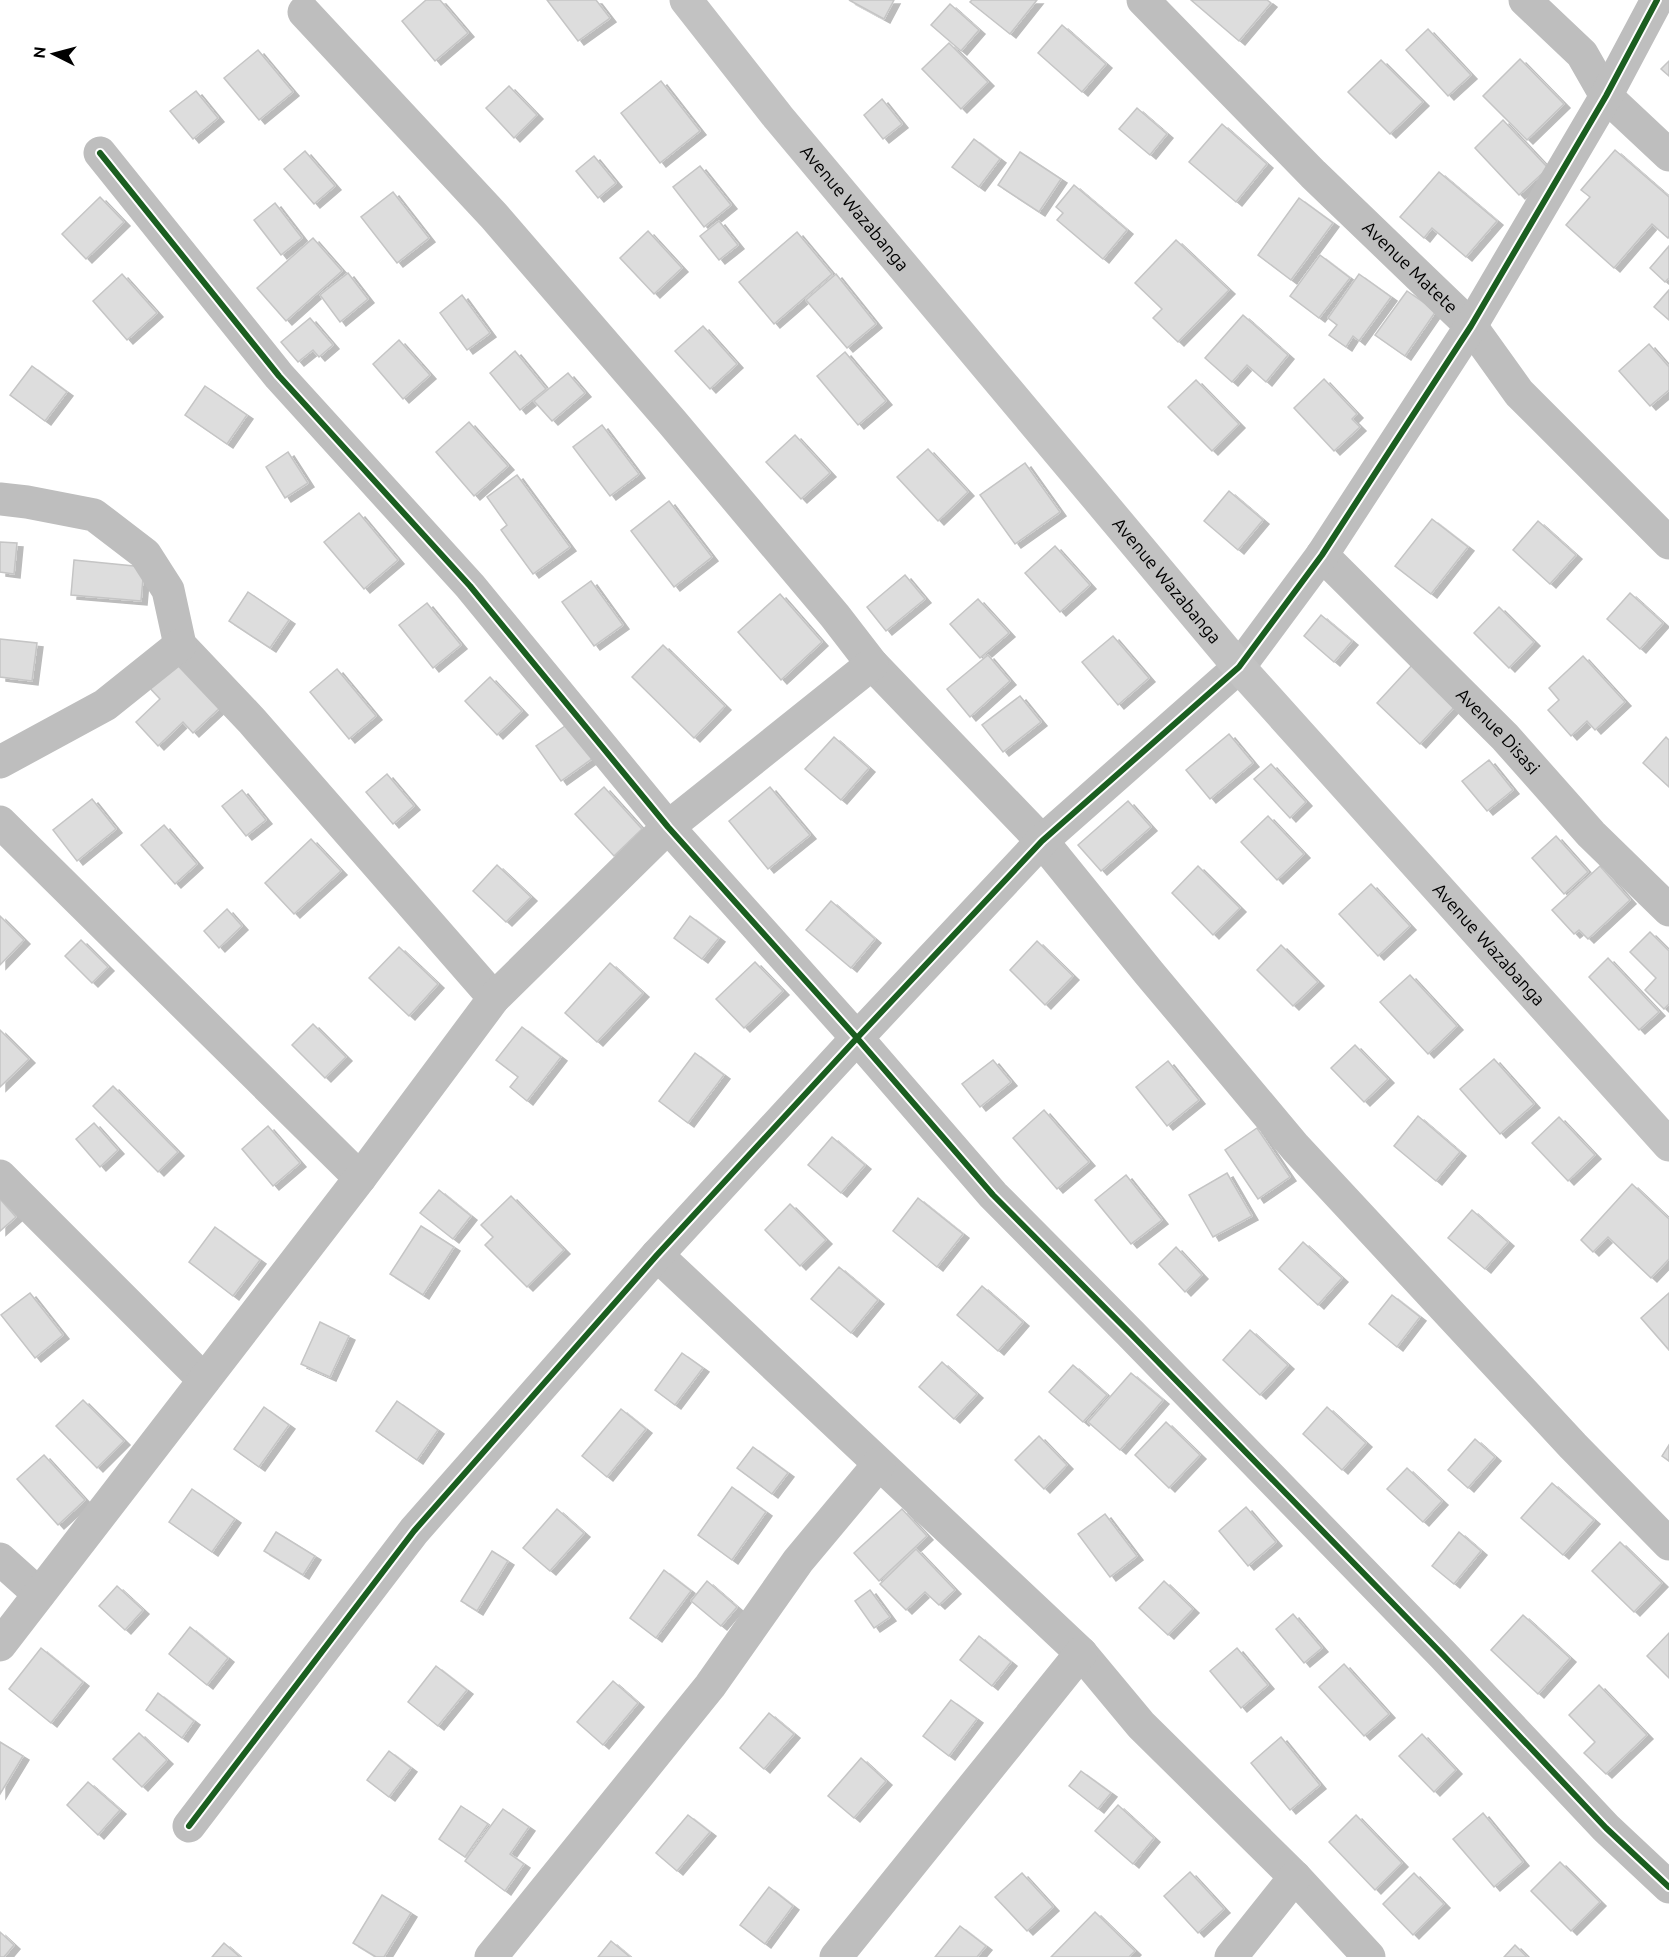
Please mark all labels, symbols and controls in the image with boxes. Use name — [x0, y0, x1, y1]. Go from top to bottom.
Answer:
north arrow — [24, 24, 84, 84]
text: N — [30, 46, 49, 59]
street label: Avenue Wazabanga — [797, 141, 914, 274]
street label: Avenue Matete — [1359, 217, 1462, 317]
street label: Avenue Wazabanga — [1109, 513, 1226, 647]
street label: Avenue Disasi — [1453, 684, 1544, 778]
street label: Avenue Wazabanga — [1429, 879, 1550, 1009]

